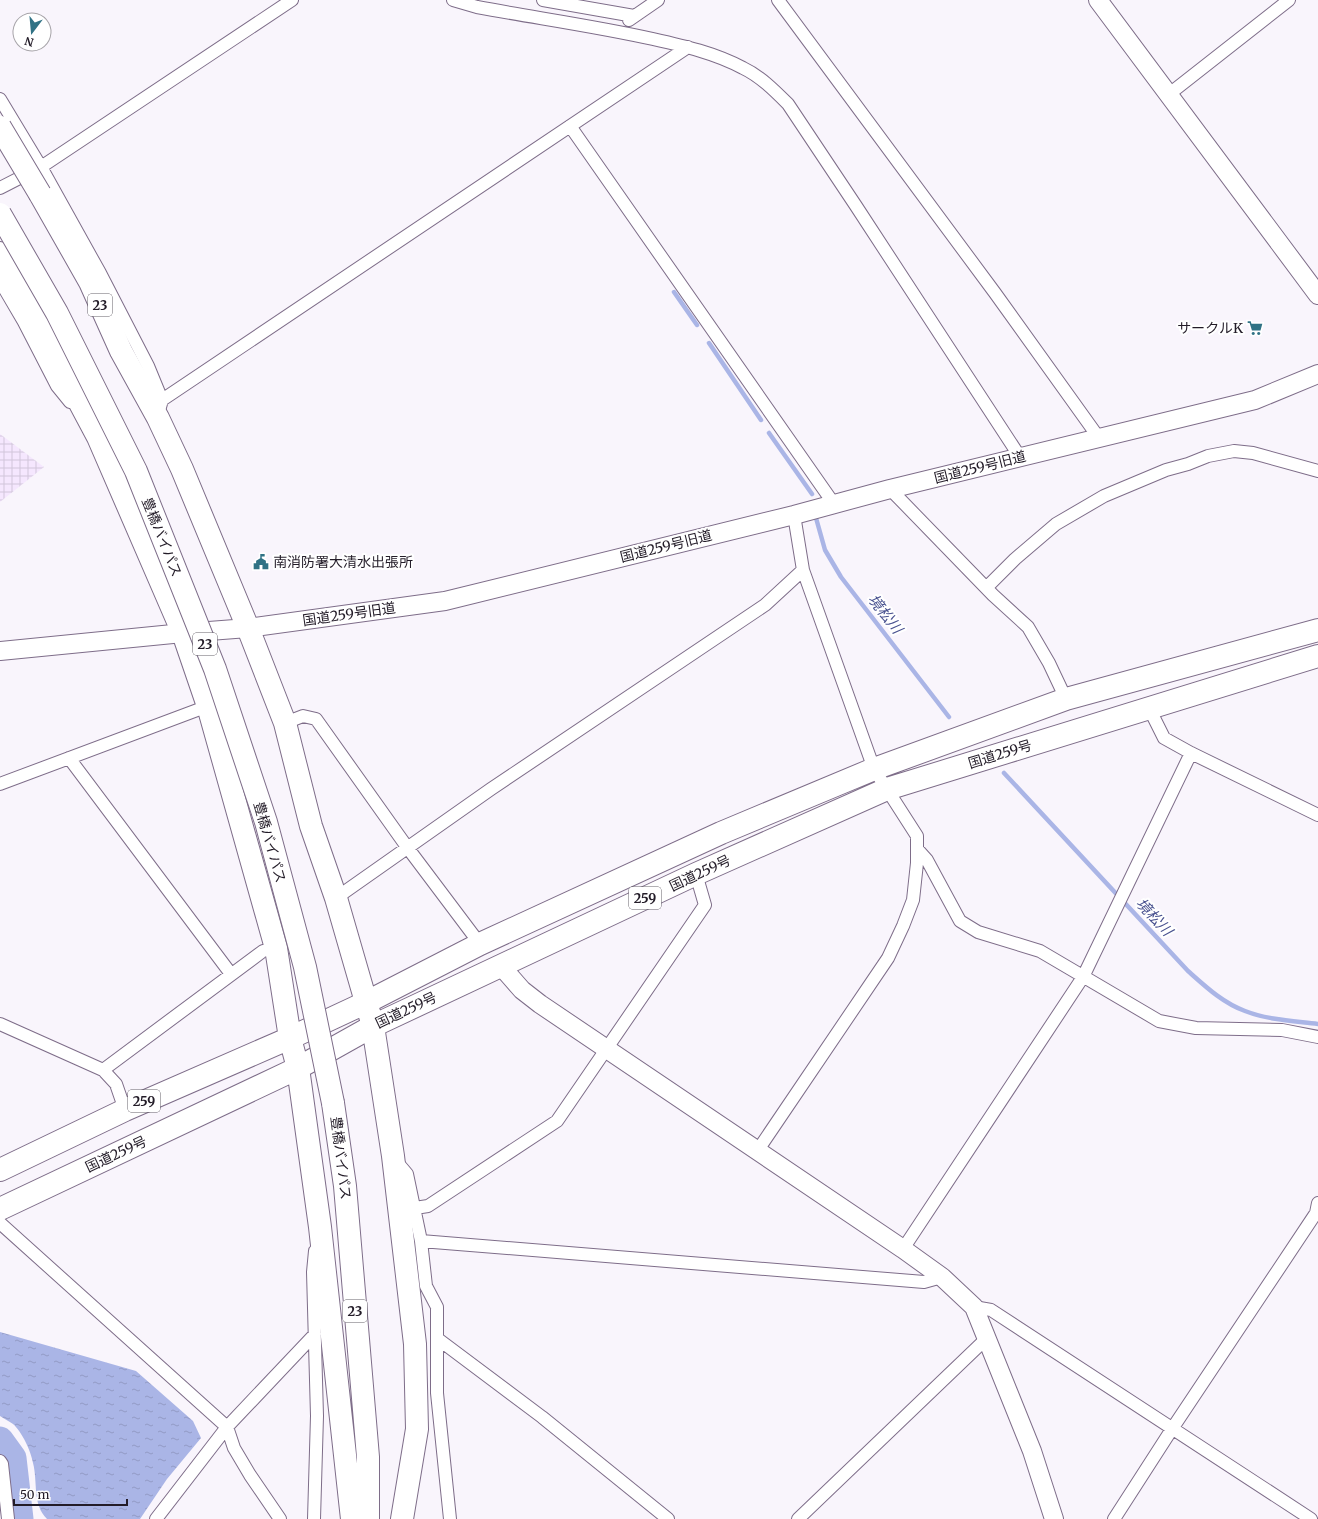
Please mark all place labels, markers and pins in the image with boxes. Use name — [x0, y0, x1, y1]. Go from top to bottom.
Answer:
place label: サークルK — [1177, 319, 1244, 337]
supermarket icon: サークルK — [1246, 319, 1264, 337]
public building icon: 南消防署大清水出張所 — [252, 553, 270, 571]
place label: 南消防署大清水出張所 — [273, 553, 413, 571]

